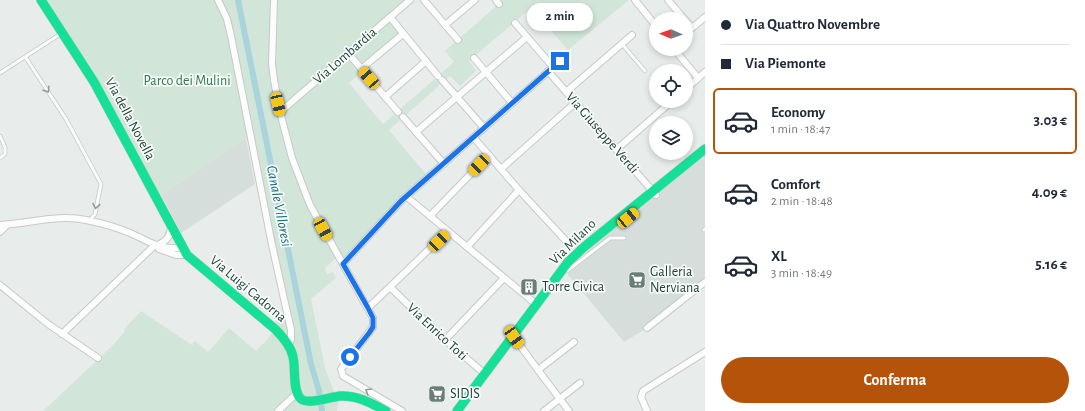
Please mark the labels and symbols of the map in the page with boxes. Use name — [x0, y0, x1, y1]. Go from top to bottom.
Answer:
callout: 2 min — [527, 3, 593, 31]
north arrow — [649, 12, 693, 56]
street label: Via Lombardia — [311, 25, 380, 87]
route end — [551, 52, 569, 70]
car — [357, 65, 381, 91]
park label: Parco dei Mulini — [143, 74, 231, 88]
street label: Via della Novella — [102, 76, 158, 163]
one-way arrow — [42, 86, 49, 93]
street label: Via Giuseppe Verdi — [563, 90, 641, 176]
car — [269, 91, 287, 117]
car — [466, 152, 492, 178]
water label: Canale Villoresi — [264, 164, 294, 248]
one-way arrow — [93, 202, 101, 209]
car — [615, 206, 641, 230]
car — [312, 216, 334, 242]
street label: Via Milano — [547, 217, 599, 267]
car — [426, 228, 452, 254]
street label: Via Luigi Cadorna — [207, 253, 289, 325]
place label: Galleria Nerviana — [650, 265, 700, 295]
supermarket icon: Galleria Nerviana — [627, 270, 647, 290]
building icon: Torre Civica — [519, 277, 539, 297]
place label: Torre Civica — [542, 280, 605, 294]
street label: Via Enrico Toti — [404, 301, 470, 363]
car — [502, 324, 526, 350]
route start — [341, 348, 359, 366]
supermarket icon: SIDIS — [427, 384, 447, 404]
place label: SIDIS — [450, 387, 480, 401]
one-way arrow — [365, 388, 372, 395]

